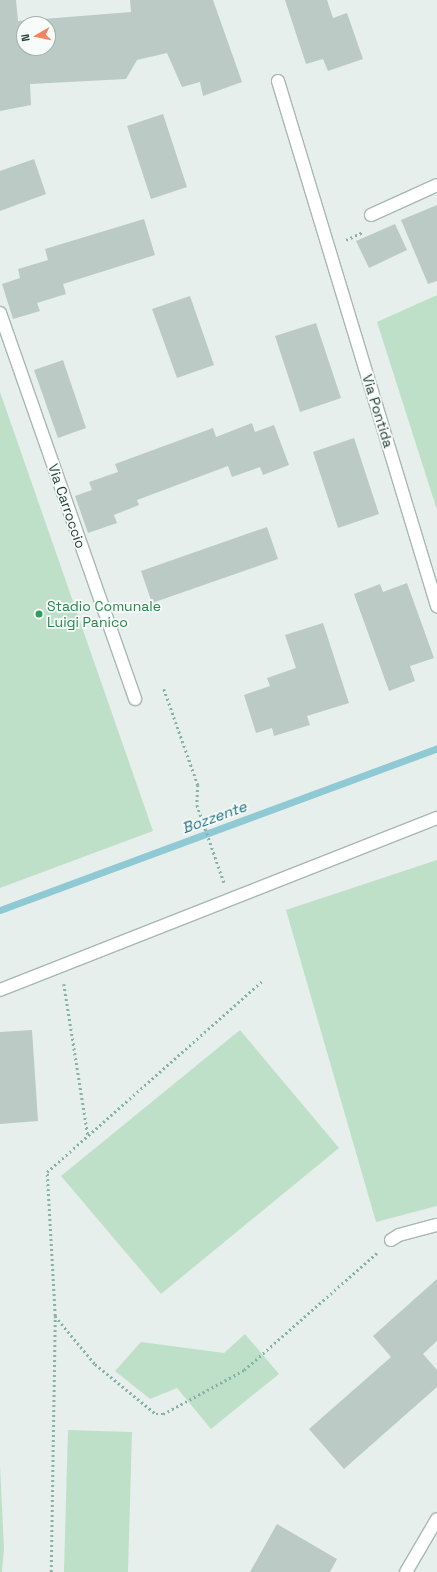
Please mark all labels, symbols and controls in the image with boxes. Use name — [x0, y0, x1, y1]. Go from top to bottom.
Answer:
north arrow — [16, 16, 56, 56]
text: N — [18, 33, 33, 42]
street label: Via Pontida — [359, 372, 397, 450]
street label: Via Carroccio — [45, 461, 89, 551]
place label: Stadio Comunale Luigi Panico — [47, 598, 161, 630]
marker: Stadio Comunale Luigi Panico — [34, 609, 44, 619]
water label: Bozzente — [179, 797, 249, 837]

